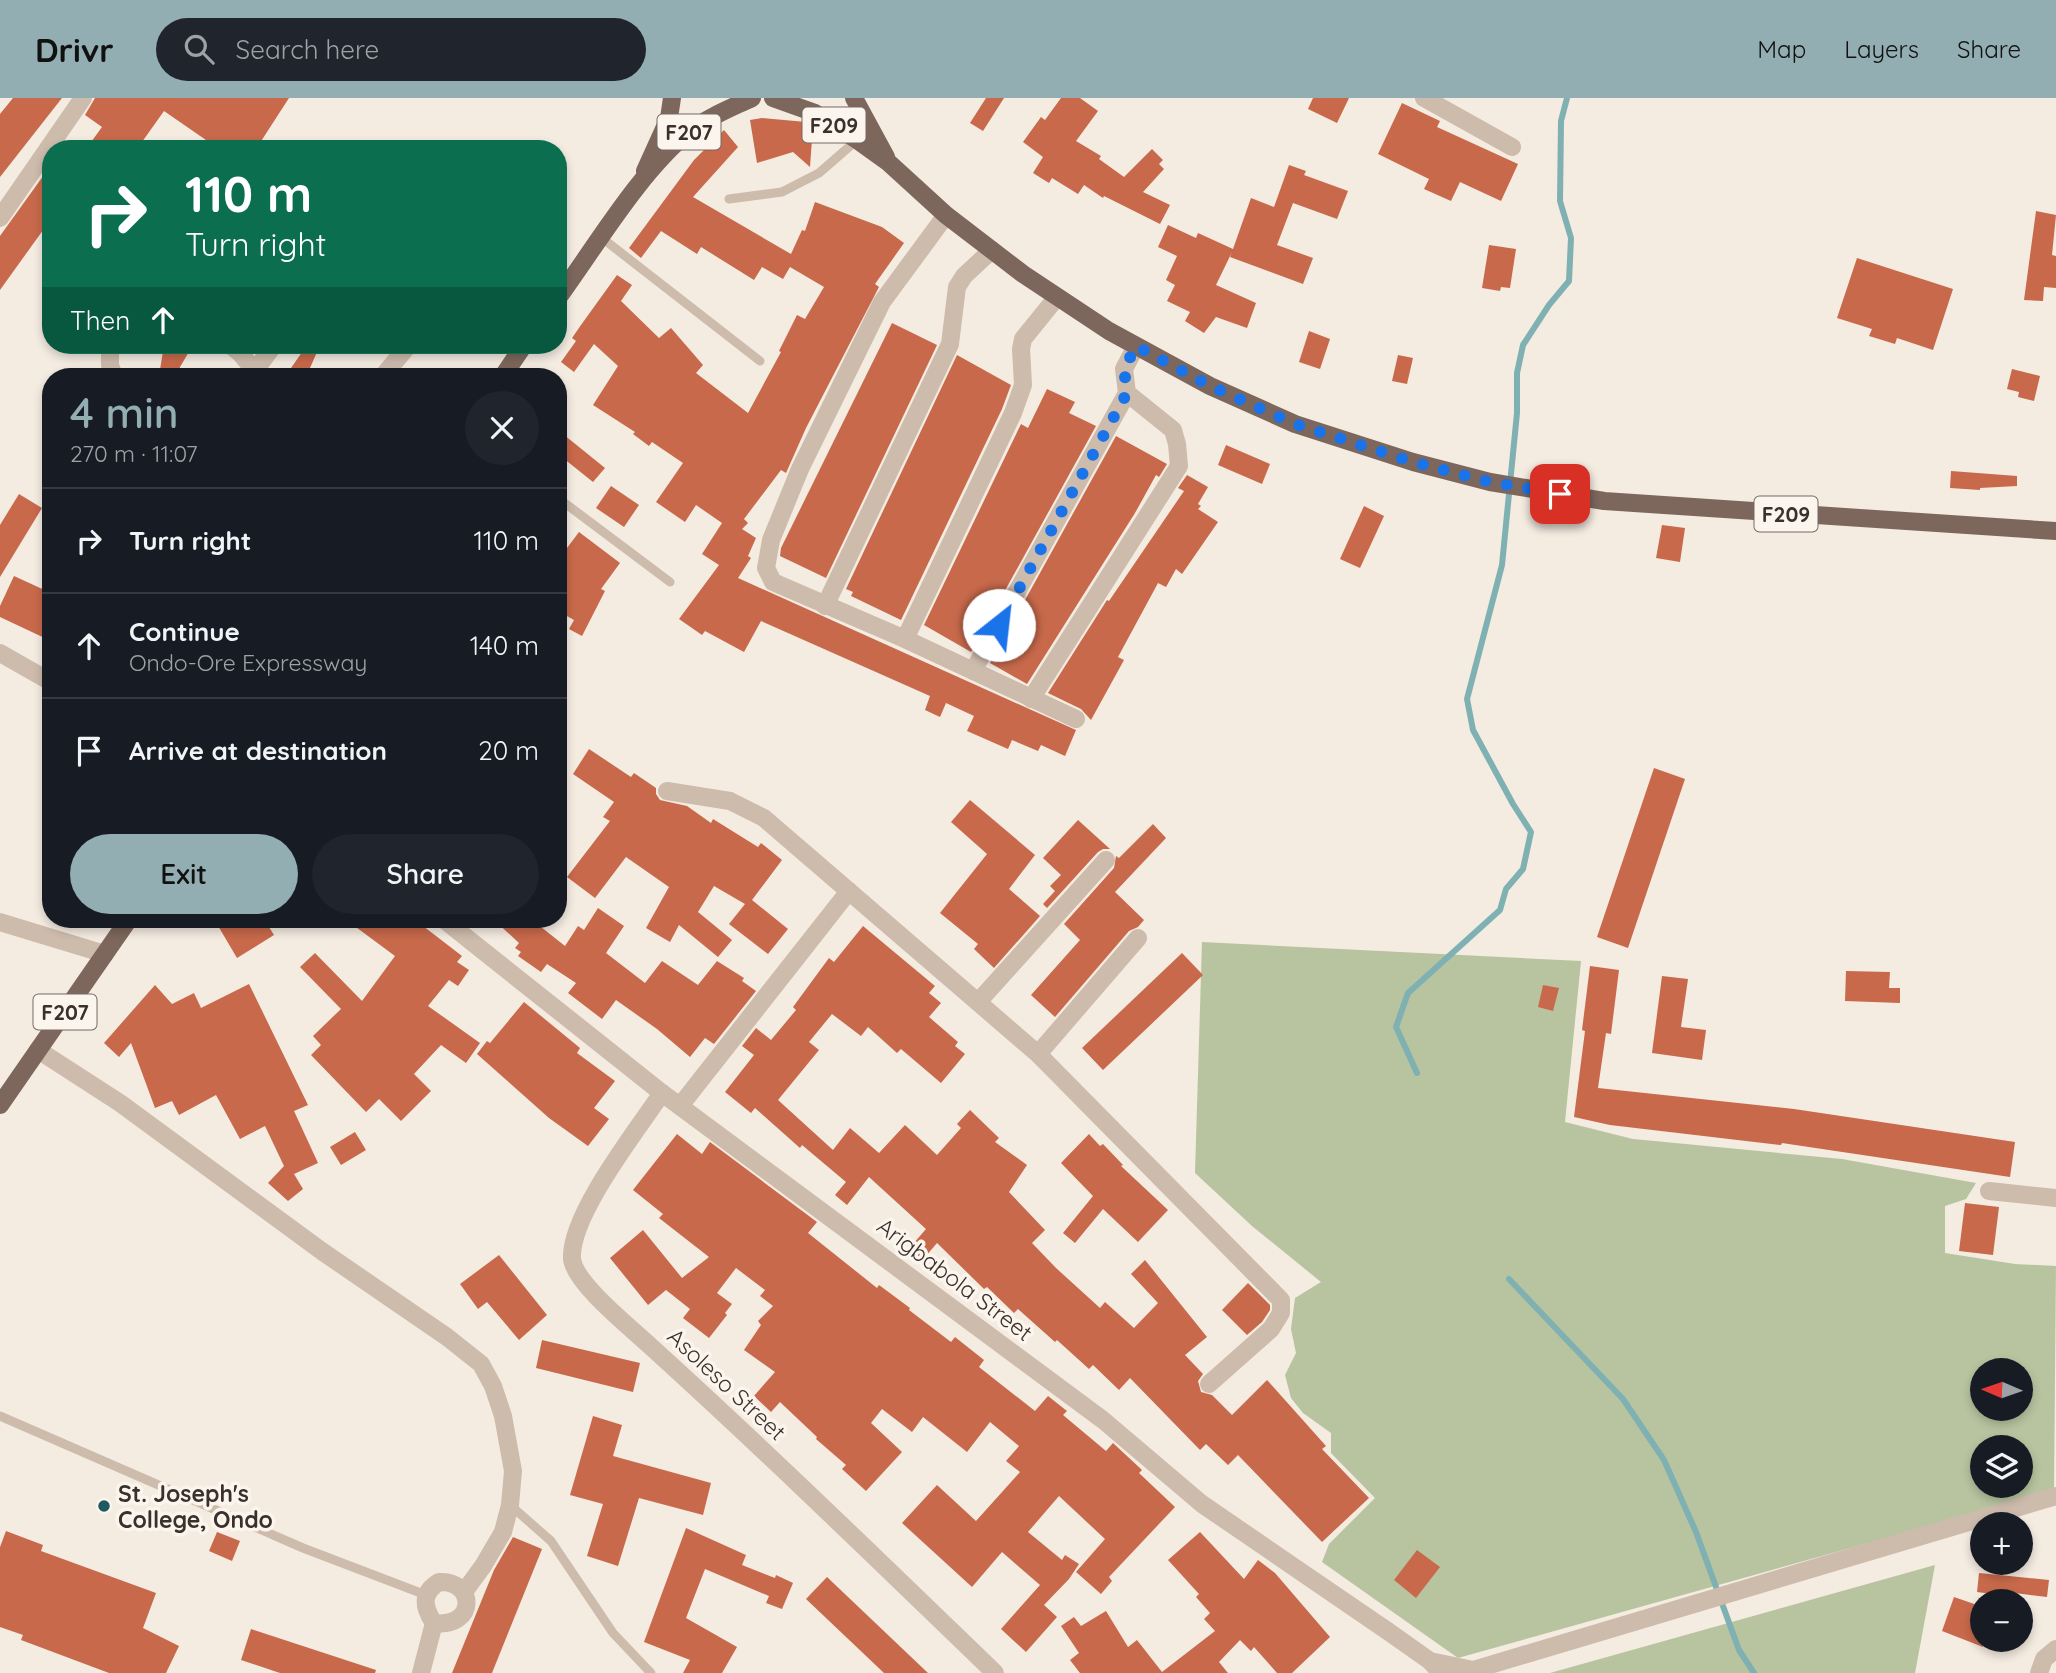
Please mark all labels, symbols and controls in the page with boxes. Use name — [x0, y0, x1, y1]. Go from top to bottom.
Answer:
search box — [156, 18, 646, 81]
text: Drivr — [35, 29, 114, 70]
icon: search — [180, 30, 218, 68]
text: Search here — [236, 33, 379, 66]
text: Map — [1757, 34, 1806, 64]
text: Layers — [1844, 34, 1919, 64]
text: Share — [1957, 34, 2021, 64]
road number: F209 — [802, 108, 866, 142]
road number: F207 — [658, 114, 720, 150]
text: 110 m — [185, 163, 312, 224]
icon: right — [70, 168, 161, 259]
text: Turn right — [185, 224, 326, 264]
icon: ahead — [144, 301, 182, 339]
text: Then — [70, 304, 130, 337]
text: 4 min — [70, 386, 179, 439]
button: close — [465, 391, 539, 465]
text: 270 m · 11:07 — [70, 439, 198, 468]
pin — [1530, 464, 1590, 524]
icon: arrive — [1541, 475, 1579, 513]
road number: F209 — [1754, 496, 1817, 532]
icon: right — [70, 522, 108, 560]
text: Turn right — [129, 524, 251, 557]
text: 110 m — [473, 524, 539, 557]
position arrow — [962, 588, 1036, 662]
text: Continue — [129, 615, 240, 648]
icon: ahead — [70, 627, 108, 665]
text: 140 m — [470, 629, 539, 662]
text: Ondo-Ore Expressway — [129, 648, 367, 677]
icon: arrive — [70, 732, 108, 770]
text: Arrive at destination — [129, 734, 387, 767]
text: 20 m — [478, 734, 539, 767]
button: Exit — [70, 834, 298, 914]
button: Share — [312, 834, 539, 914]
road number: F207 — [34, 995, 96, 1030]
street label: Arigbabola Street — [872, 1211, 1039, 1347]
street label: Asoleso Street — [662, 1322, 792, 1446]
north arrow — [1970, 1358, 2034, 1421]
map controls — [1970, 1358, 2033, 1652]
button: layers — [1970, 1435, 2033, 1498]
place label: St. Joseph's College, Ondo — [118, 1479, 273, 1534]
marker: St. Joseph's College, Ondo — [96, 1498, 112, 1514]
button: + — [1970, 1512, 2033, 1575]
button: − — [1970, 1589, 2033, 1652]

